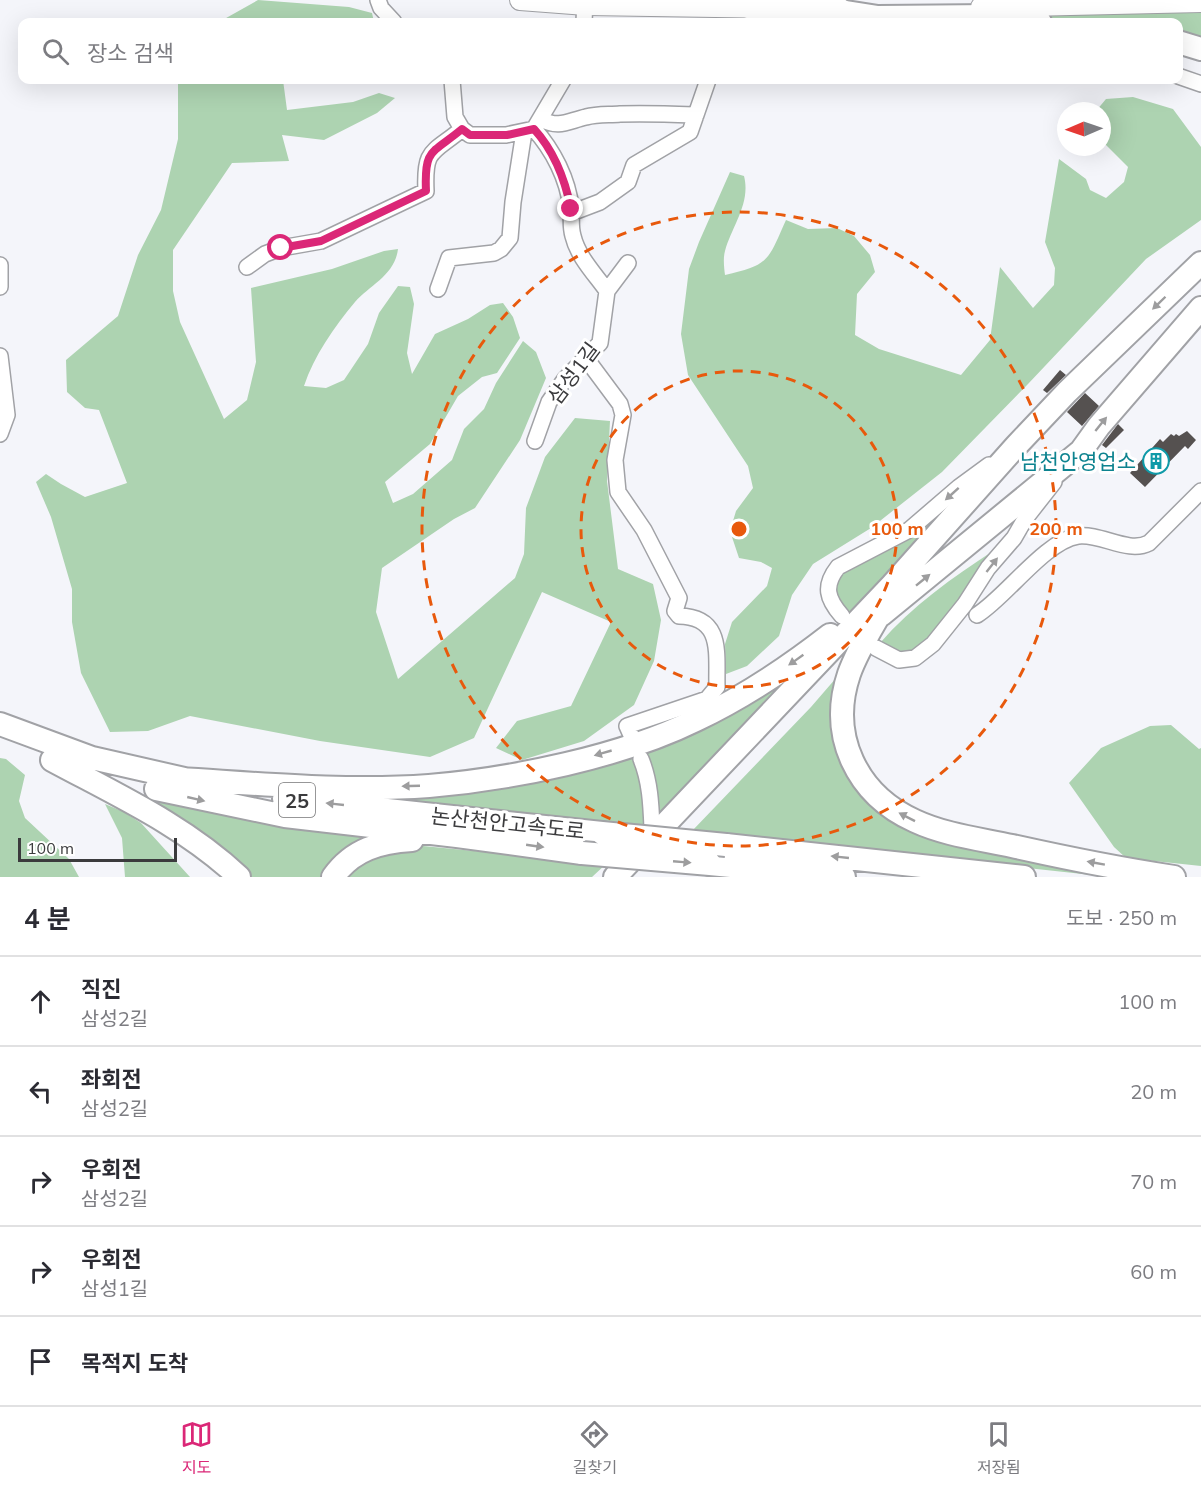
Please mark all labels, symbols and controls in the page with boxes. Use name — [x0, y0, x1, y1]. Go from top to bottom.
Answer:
search box — [18, 18, 1183, 84]
icon: search — [39, 35, 72, 68]
text: 장소 검색 — [87, 39, 174, 67]
north arrow — [1057, 102, 1111, 156]
route end — [557, 195, 583, 221]
route start — [267, 234, 293, 260]
one-way arrow — [1152, 296, 1166, 310]
street label: 삼성1길 — [541, 337, 605, 409]
one-way arrow — [1094, 416, 1107, 432]
building icon: 남천안영업소 — [1141, 446, 1171, 476]
place label: 남천안영업소 — [1020, 448, 1136, 474]
one-way arrow — [945, 487, 960, 500]
text: 100 m — [870, 517, 924, 540]
text: 200 m — [1029, 517, 1083, 540]
centre of rings — [729, 519, 749, 539]
one-way arrow — [985, 557, 997, 572]
one-way arrow — [915, 574, 930, 587]
one-way arrow — [789, 654, 805, 666]
one-way arrow — [594, 749, 612, 758]
one-way arrow — [402, 782, 421, 791]
road number: 25 — [279, 783, 315, 817]
one-way arrow — [187, 794, 206, 804]
one-way arrow — [326, 800, 345, 809]
street label: 논산천안고속도로 — [430, 802, 586, 844]
one-way arrow — [898, 813, 915, 822]
scale bar — [18, 835, 177, 862]
text: 100 m — [27, 838, 74, 858]
one-way arrow — [525, 842, 544, 851]
one-way arrow — [831, 852, 850, 861]
one-way arrow — [673, 857, 692, 867]
one-way arrow — [1086, 859, 1105, 868]
text: 4 분 — [24, 902, 71, 935]
text: 도보 · 250 m — [1066, 905, 1177, 930]
text: 직진 — [81, 975, 121, 1003]
icon: ahead — [24, 985, 57, 1018]
text: 100 m — [1118, 989, 1177, 1014]
text: 삼성2길 — [81, 1006, 148, 1031]
text: 좌회전 — [81, 1065, 142, 1093]
icon: left — [24, 1075, 57, 1108]
text: 20 m — [1130, 1079, 1177, 1104]
text: 삼성2길 — [81, 1096, 148, 1121]
text: 우회전 — [81, 1155, 142, 1183]
icon: right — [24, 1165, 57, 1198]
text: 70 m — [1130, 1169, 1177, 1194]
text: 삼성2길 — [81, 1186, 148, 1211]
text: 우회전 — [81, 1245, 142, 1273]
icon: right — [24, 1255, 57, 1288]
text: 60 m — [1130, 1259, 1177, 1284]
text: 삼성1길 — [81, 1276, 148, 1301]
icon: arrive — [24, 1345, 57, 1378]
text: 목적지 도착 — [81, 1349, 188, 1377]
tab: 지도 — [180, 1418, 213, 1478]
tab: 길찾기 — [573, 1418, 617, 1478]
tab: 저장됨 — [977, 1418, 1021, 1478]

